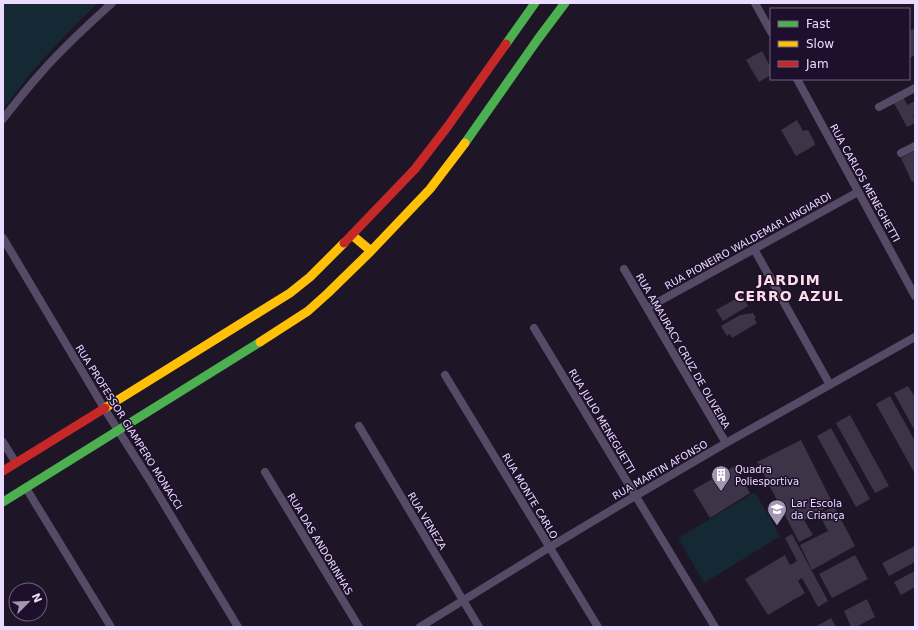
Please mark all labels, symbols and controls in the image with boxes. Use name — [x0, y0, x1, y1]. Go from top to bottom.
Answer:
legend — [770, 8, 910, 80]
text: Fast — [806, 17, 830, 31]
text: Slow — [806, 37, 834, 51]
text: Jam — [805, 57, 829, 71]
street label: RUA CARLOS MENEGHETTI — [828, 122, 902, 244]
street label: RUA PIONEIRO WALDEMAR LINGIARDI — [663, 191, 833, 291]
street label: RUA AMAURACY CRUZ DE OLIVEIRA — [634, 271, 732, 431]
district label: JARDIM CERRO AZUL — [734, 272, 844, 304]
street label: RUA PROFESSOR GIAMPERO MONACCI — [73, 343, 185, 511]
street label: RUA JULIO MENEGUETTI — [567, 367, 637, 475]
street label: RUA MARTIN AFONSO — [611, 438, 710, 502]
street label: RUA MONTE CARLO — [500, 451, 560, 541]
building icon: Quadra Poliesportiva — [710, 464, 732, 492]
place label: Quadra Poliesportiva — [735, 464, 799, 487]
street label: RUA VENEZA — [406, 490, 449, 552]
street label: RUA DAS ANDORINHAS — [285, 491, 355, 597]
school or university icon: Lar Escola da Criança — [766, 498, 788, 526]
place label: Lar Escola da Criança — [791, 498, 845, 521]
north arrow — [8, 582, 48, 622]
text: N — [29, 591, 44, 605]

